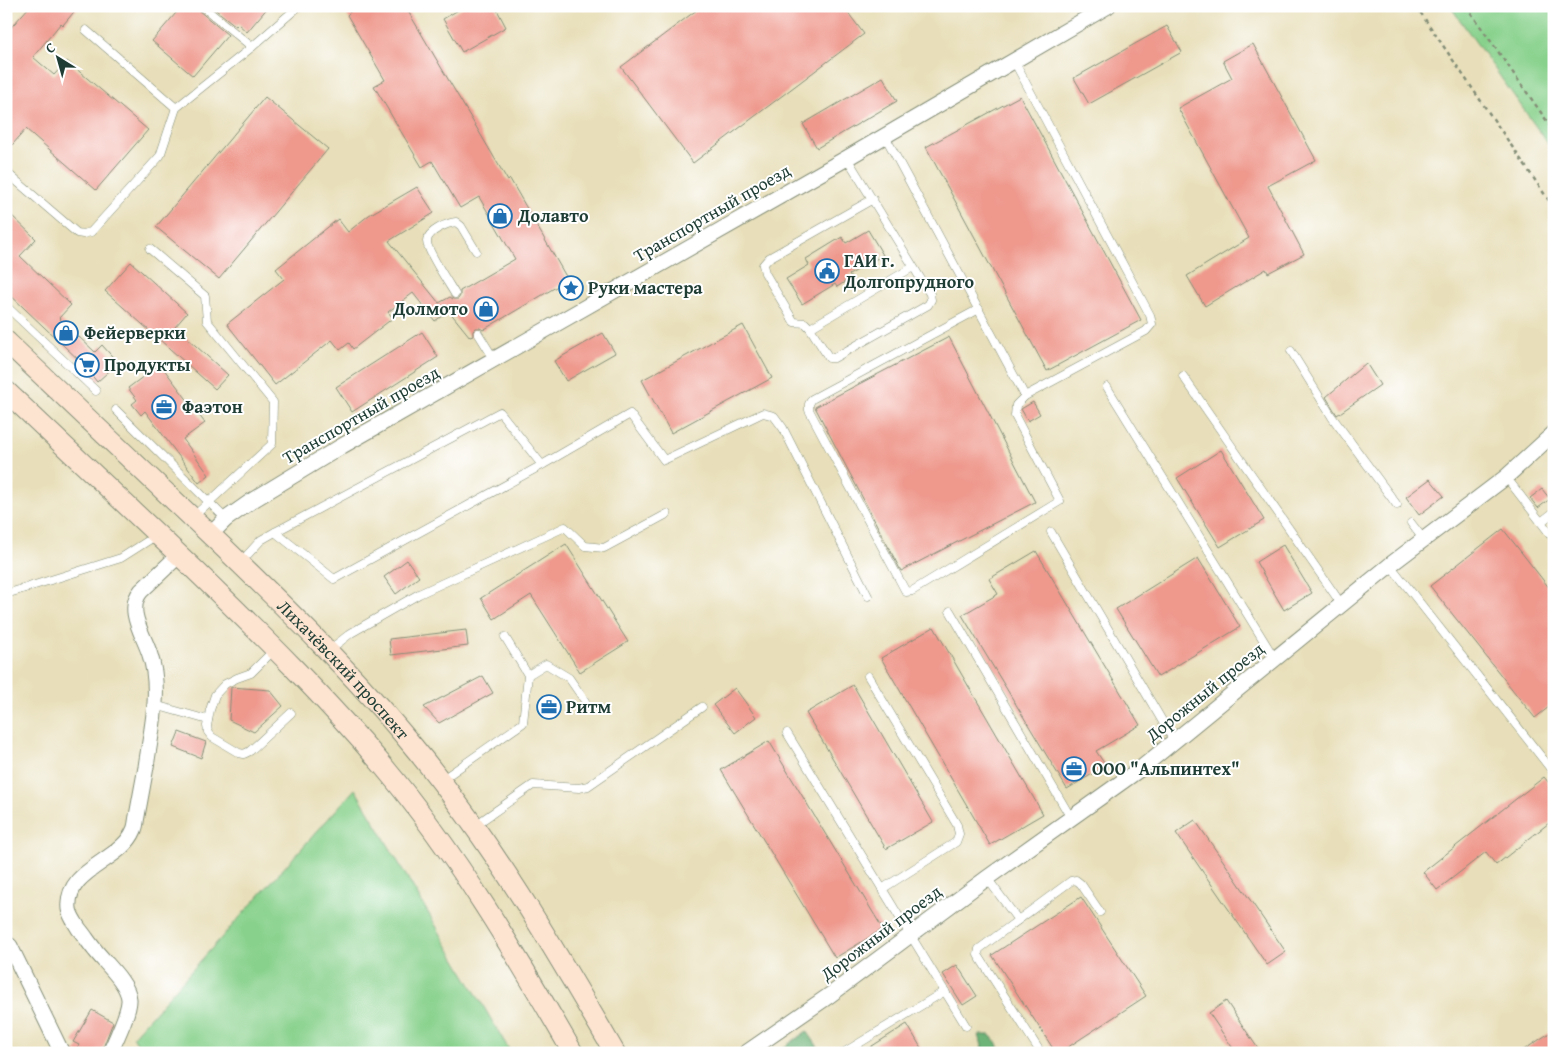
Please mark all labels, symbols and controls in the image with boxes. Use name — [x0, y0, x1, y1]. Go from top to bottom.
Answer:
north arrow — [32, 32, 82, 82]
text: С — [41, 37, 59, 58]
street label: Транспортный проезд — [628, 156, 795, 269]
place label: Долавто — [517, 202, 589, 229]
shop icon: Долавто — [487, 203, 513, 229]
place label: ГАИ г. Долгопрудного — [843, 247, 974, 295]
public building icon: ГАИ г. Долгопрудного — [814, 258, 840, 284]
place label: Руки мастера — [588, 274, 703, 301]
place icon: Руки мастера — [558, 275, 584, 301]
place label: Долмото — [392, 295, 468, 322]
shop icon: Долмото — [473, 296, 499, 322]
place label: Фейерверки — [84, 319, 186, 346]
shop icon: Фейерверки — [53, 320, 79, 346]
place label: Продукты — [104, 351, 190, 378]
supermarket icon: Продукты — [74, 352, 100, 378]
street label: Транспортный проезд — [277, 358, 444, 471]
place label: Фаэтон — [182, 393, 243, 420]
office icon: Фаэтон — [151, 394, 177, 420]
street label: Лихачёвский проспект — [271, 593, 416, 746]
street label: Дорожный проезд — [1139, 635, 1270, 749]
place label: Ритм — [566, 693, 611, 720]
office icon: Ритм — [536, 694, 562, 720]
place label: ООО "Альпинтех" — [1092, 755, 1240, 782]
office icon: ООО "Альпинтех" — [1061, 756, 1087, 782]
street label: Дорожный проезд — [814, 878, 947, 988]

